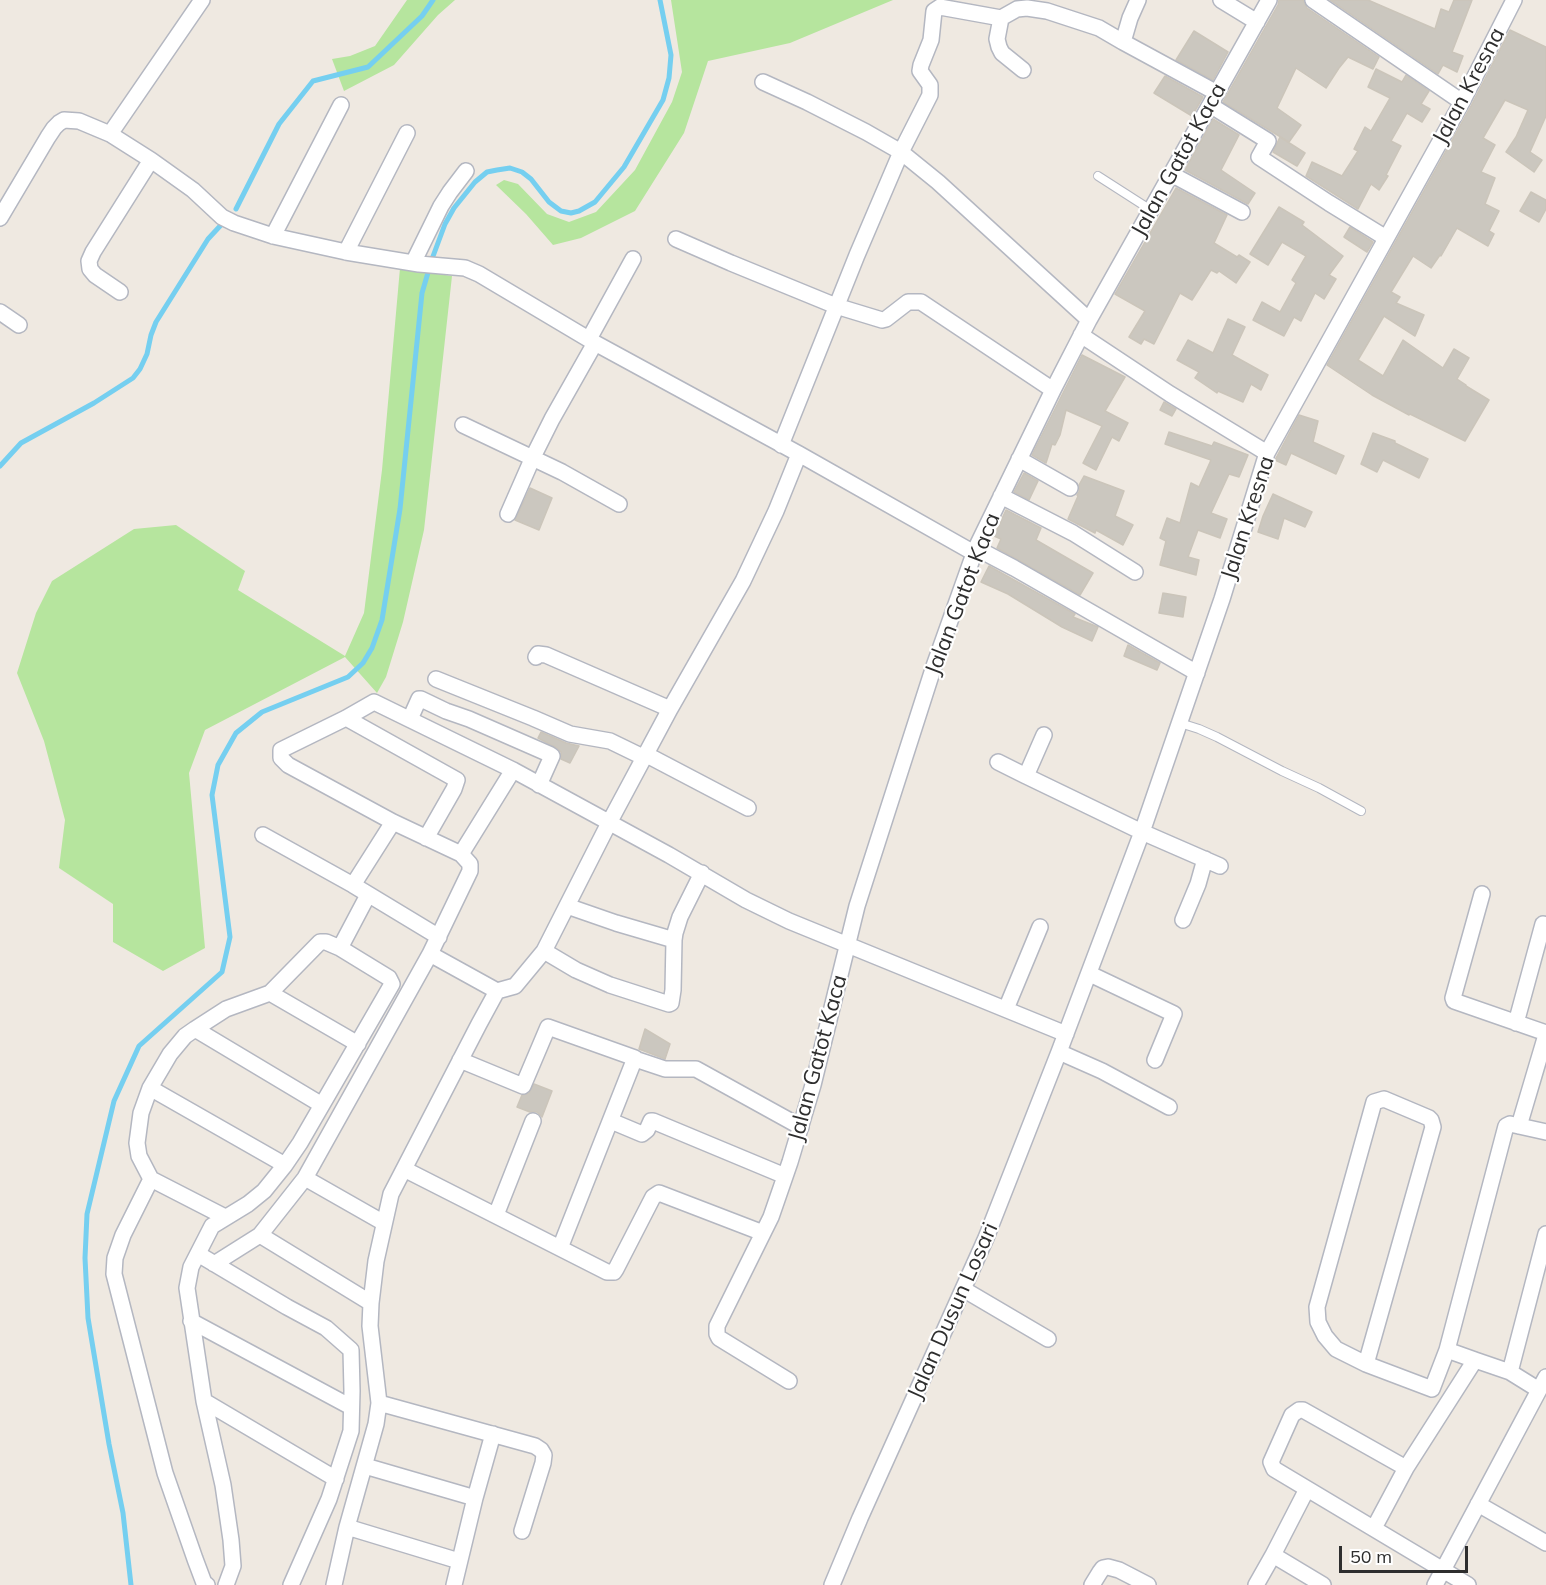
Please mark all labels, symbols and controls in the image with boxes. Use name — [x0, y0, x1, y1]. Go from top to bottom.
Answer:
street label: Jalan Kresna — [1427, 23, 1511, 149]
street label: Jalan Gatot Kaca — [1126, 79, 1232, 241]
street label: Jalan Kresna — [1216, 453, 1280, 583]
street label: Jalan Gatot Kaca — [920, 509, 1006, 679]
street label: Jalan Gatot Kaca — [783, 972, 853, 1144]
street label: Jalan Dusun Losari — [902, 1219, 1004, 1403]
scale bar — [1342, 1534, 1471, 1572]
text: 50 m — [1350, 1545, 1392, 1568]

